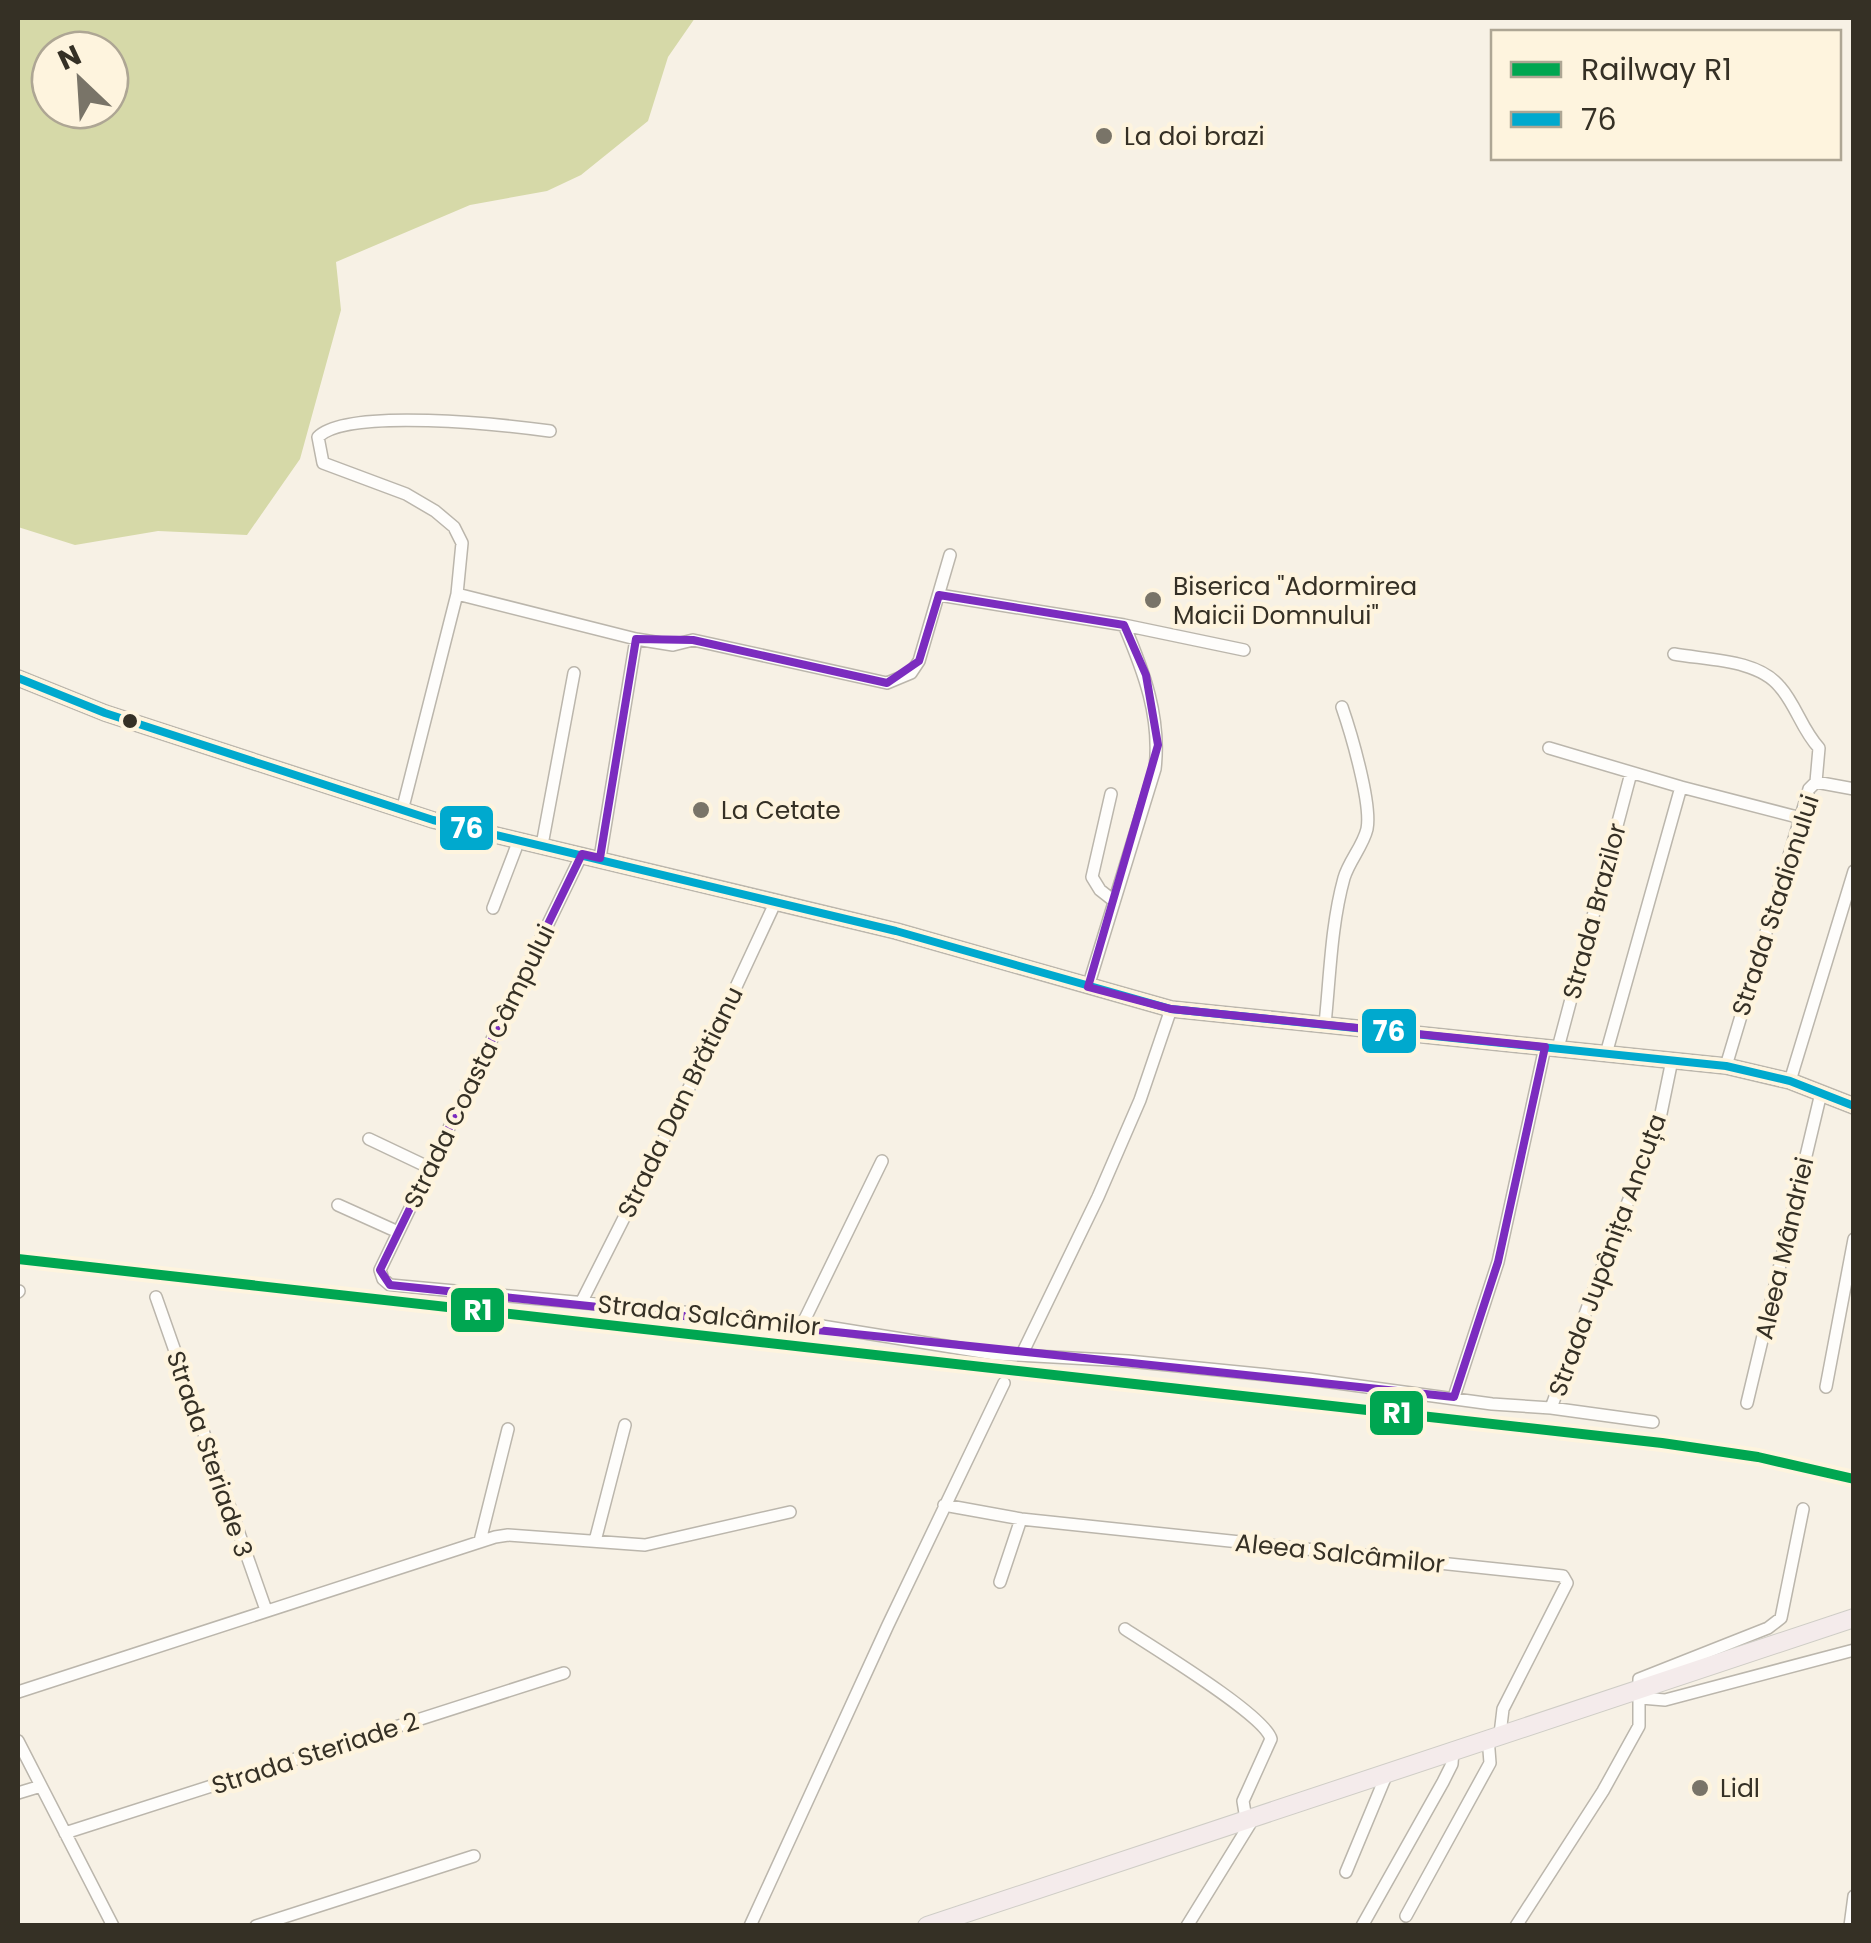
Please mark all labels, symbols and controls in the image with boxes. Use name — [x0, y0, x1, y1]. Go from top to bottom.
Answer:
north arrow — [30, 30, 130, 130]
legend — [1491, 30, 1841, 160]
text: N — [52, 36, 87, 80]
text: Railway R1 — [1581, 48, 1732, 91]
text: 76 — [1581, 98, 1616, 141]
place label: La doi brazi — [1124, 119, 1265, 154]
marker: La doi brazi — [1093, 125, 1115, 147]
place label: Biserica "Adormirea Maicii Domnului" — [1173, 569, 1417, 633]
marker: Biserica "Adormirea Maicii Domnului" — [1142, 589, 1164, 611]
unlabelled marker — [120, 711, 140, 731]
street label: Strada Stadionului — [1723, 790, 1828, 1020]
place label: La Cetate — [721, 793, 841, 828]
marker: La Cetate — [690, 799, 712, 821]
line badge: 76 — [438, 804, 495, 852]
text: 76 — [451, 809, 483, 848]
street label: Strada Brazilor — [1554, 819, 1635, 1003]
street label: Strada Coasta Câmpului — [395, 919, 563, 1214]
street label: Strada Dan Brătianu — [609, 981, 752, 1224]
line badge: 76 — [1360, 1007, 1418, 1055]
text: 76 — [1373, 1012, 1405, 1051]
street label: Strada Jupânița Ancuța — [1540, 1109, 1675, 1401]
street label: Aleea Mândriei — [1747, 1154, 1822, 1343]
line badge: R1 — [449, 1286, 506, 1334]
street label: Strada Salcâmilor — [596, 1286, 822, 1345]
text: R1 — [464, 1291, 492, 1330]
street label: Strada Steriade 3 — [158, 1346, 261, 1562]
line badge: R1 — [1368, 1389, 1425, 1437]
text: R1 — [1383, 1394, 1411, 1433]
street label: Aleea Salcâmilor — [1233, 1525, 1447, 1582]
street label: Strada Steriade 2 — [207, 1704, 423, 1803]
place label: Lidl — [1720, 1771, 1760, 1806]
marker: Lidl — [1689, 1777, 1711, 1799]

